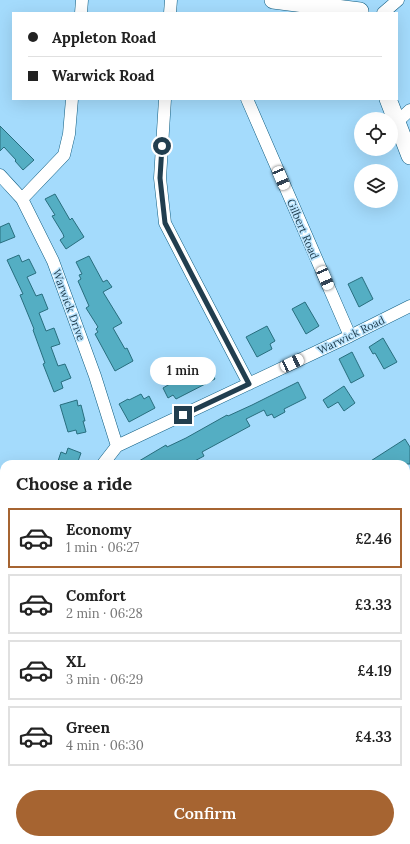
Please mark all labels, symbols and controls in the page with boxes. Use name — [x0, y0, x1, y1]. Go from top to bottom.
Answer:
text: Appleton Road — [52, 28, 156, 47]
text: Warwick Road — [52, 66, 154, 85]
map controls — [354, 112, 398, 208]
button: locate — [354, 112, 398, 156]
route start — [153, 137, 171, 155]
button: layers — [354, 164, 398, 208]
car — [271, 165, 291, 191]
street label: Gilbert Road — [284, 197, 322, 262]
car — [315, 265, 335, 291]
street label: Warwick Drive — [50, 267, 88, 343]
street label: Warwick Road — [315, 313, 387, 357]
car — [279, 352, 305, 374]
callout: 1 min — [150, 357, 216, 385]
text: 1 min — [167, 362, 199, 379]
route end — [174, 406, 192, 424]
text: Choose a ride — [16, 472, 132, 495]
icon: car — [18, 520, 54, 556]
text: Economy — [66, 520, 131, 539]
text: £2.46 — [355, 529, 392, 548]
text: 1 min · 06:27 — [66, 539, 139, 556]
icon: car — [18, 586, 54, 622]
text: Comfort — [66, 586, 126, 605]
text: £3.33 — [355, 595, 392, 614]
text: 2 min · 06:28 — [66, 605, 143, 622]
icon: car — [18, 652, 54, 688]
text: XL — [66, 652, 86, 671]
text: £4.19 — [357, 661, 392, 680]
text: 3 min · 06:29 — [66, 671, 143, 688]
icon: car — [18, 718, 54, 754]
text: Green — [66, 718, 110, 737]
text: £4.33 — [355, 727, 392, 746]
text: 4 min · 06:30 — [66, 737, 144, 754]
button: Confirm — [16, 790, 394, 836]

